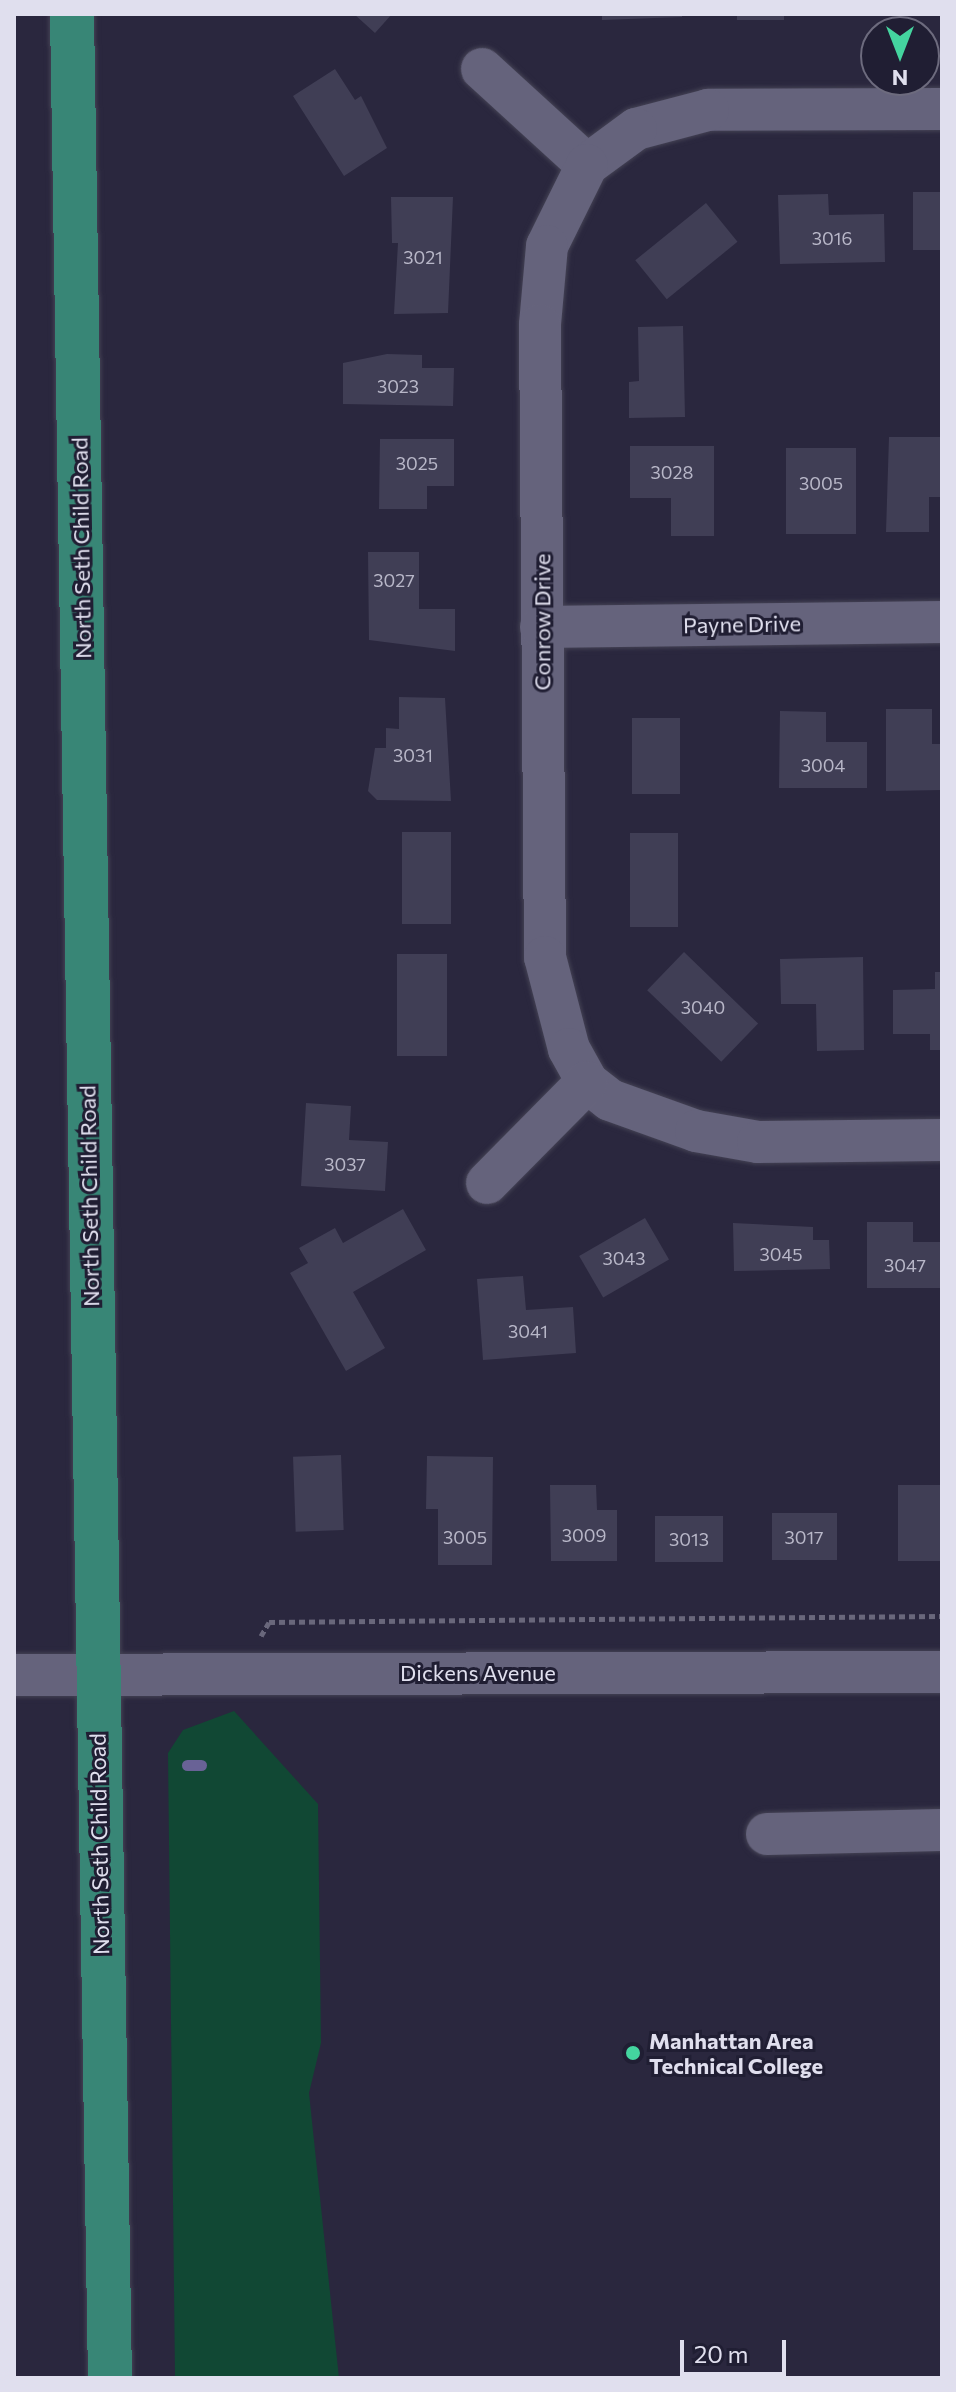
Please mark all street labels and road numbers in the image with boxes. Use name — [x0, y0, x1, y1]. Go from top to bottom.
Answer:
street label: North Seth Child Road — [66, 437, 96, 659]
street label: Conrow Drive — [529, 554, 555, 690]
street label: Payne Drive — [683, 610, 801, 638]
street label: North Seth Child Road — [74, 1085, 104, 1307]
street label: Dickens Avenue — [400, 1660, 556, 1686]
street label: North Seth Child Road — [84, 1733, 114, 1955]

